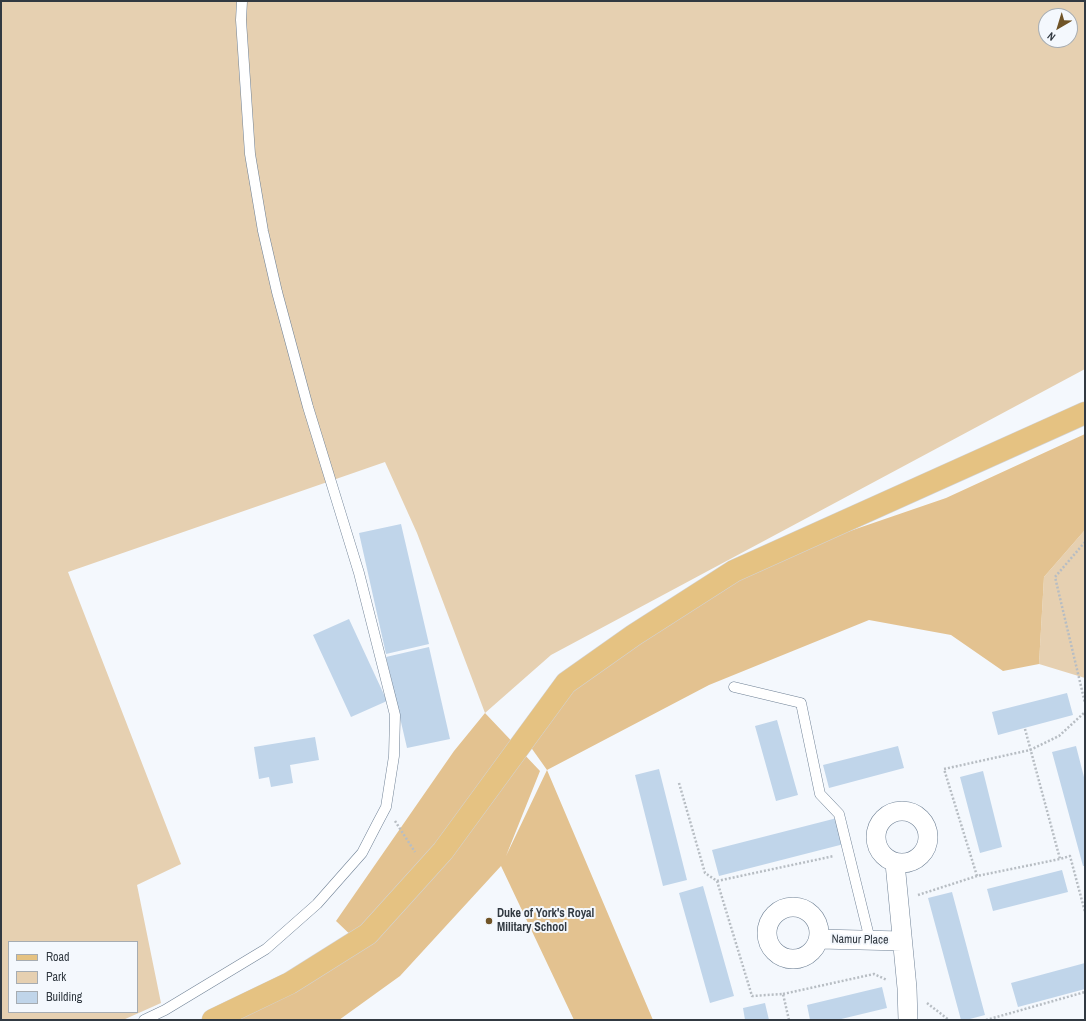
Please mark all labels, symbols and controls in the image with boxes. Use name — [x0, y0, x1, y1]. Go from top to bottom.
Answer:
north arrow — [1038, 8, 1078, 48]
text: N — [1044, 29, 1058, 44]
place label: Duke of York's Royal Military School — [497, 907, 594, 935]
marker: Duke of York's Royal Military School — [484, 916, 494, 926]
street label: Namur Place — [831, 932, 889, 948]
legend — [8, 941, 138, 1013]
text: Road — [46, 949, 70, 965]
text: Park — [46, 969, 66, 985]
text: Building — [46, 989, 82, 1005]

